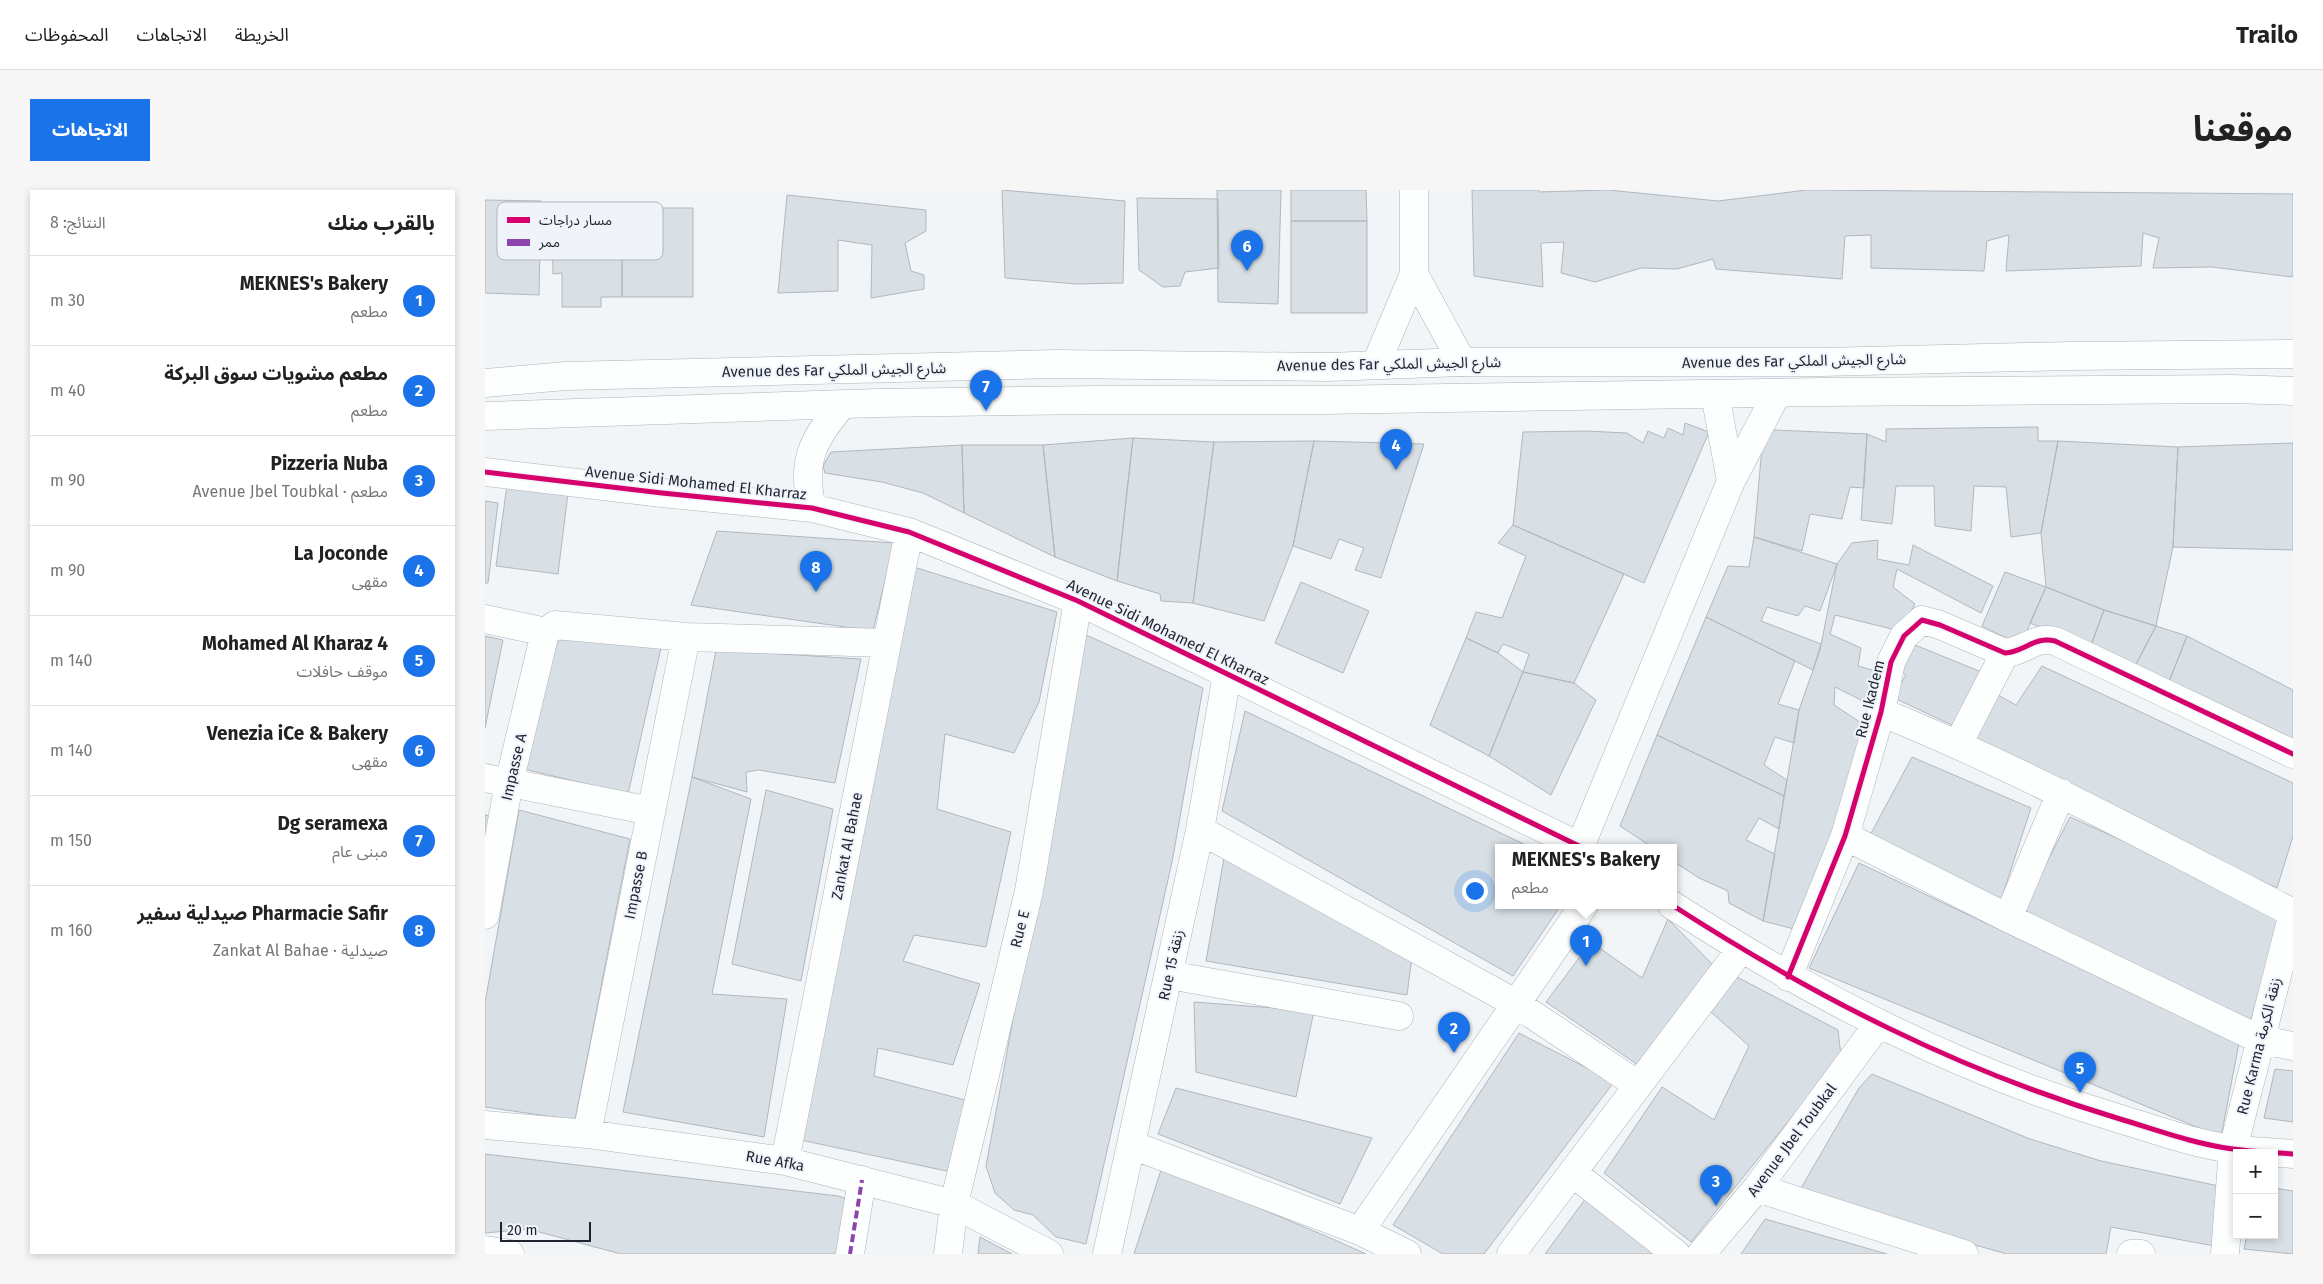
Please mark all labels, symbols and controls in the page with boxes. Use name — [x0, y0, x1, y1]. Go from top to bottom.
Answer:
text: Trailo — [2236, 21, 2298, 49]
text: المحفوظات — [25, 24, 109, 46]
text: الاتجاهات — [137, 24, 207, 46]
text: الخريطة — [235, 24, 289, 46]
button: الاتجاهات — [30, 99, 150, 161]
text: موقعنا — [2193, 108, 2293, 150]
legend — [497, 202, 663, 260]
text: بالقرب منك — [328, 210, 435, 236]
text: مسار دراجات — [539, 212, 612, 229]
text: النتائج: 8 — [50, 213, 106, 232]
pin: 6 — [1231, 230, 1263, 271]
text: ممر — [538, 234, 560, 251]
text: MEKNES's Bakery — [240, 272, 388, 295]
text: 30 m — [50, 291, 85, 310]
text: 1 — [415, 291, 423, 310]
text: مطعم — [351, 302, 388, 321]
street label: Avenue des Far شارع الجيش الملكي — [1682, 350, 1907, 375]
street label: Avenue des Far شارع الجيش الملكي — [1277, 353, 1502, 378]
street label: Avenue des Far شارع الجيش الملكي — [722, 359, 947, 384]
text: مطعم مشويات سوق البركة — [164, 362, 388, 385]
pin: 7 — [970, 370, 1002, 411]
text: 40 m — [50, 381, 85, 400]
text: 2 — [415, 381, 423, 400]
text: مطعم — [351, 401, 388, 420]
pin: 4 — [1380, 429, 1412, 470]
text: Pizzeria Nuba — [271, 452, 388, 475]
street label: Avenue Sidi Mohamed El Kharraz — [584, 462, 808, 504]
text: 90 m — [50, 471, 85, 490]
text: 3 — [415, 471, 423, 490]
text: مطعم · Avenue Jbel Toubkal — [192, 482, 388, 501]
text: La Joconde — [294, 542, 388, 565]
pin: 8 — [800, 551, 832, 592]
text: 90 m — [50, 561, 85, 580]
text: 4 — [414, 561, 424, 580]
text: مقهى — [352, 572, 388, 591]
street label: Avenue Sidi Mohamed El Kharraz — [1064, 575, 1272, 689]
text: Mohamed Al Kharaz 4 — [202, 632, 388, 655]
text: 140 m — [50, 651, 92, 670]
text: 5 — [415, 651, 423, 670]
street label: Rue Ikadem — [1852, 658, 1888, 740]
text: موقف حافلات — [296, 662, 388, 681]
text: Venezia iCe & Bakery — [207, 722, 388, 745]
street label: Impasse A — [498, 731, 531, 802]
text: 140 m — [50, 741, 92, 760]
text: 6 — [414, 741, 424, 760]
text: مقهى — [352, 752, 388, 771]
street label: Zankat Al Bahae — [828, 791, 866, 901]
text: Dg seramexa — [277, 812, 388, 835]
text: 150 m — [50, 831, 92, 850]
text: 7 — [415, 831, 423, 850]
text: مبنى عام — [332, 842, 388, 861]
popup — [1495, 844, 1677, 909]
text: MEKNES's Bakery — [1512, 848, 1660, 871]
street label: Impasse B — [621, 849, 651, 921]
your location — [1462, 878, 1488, 904]
text: مطعم — [1512, 878, 1549, 897]
text: Pharmacie Safir صيدلية سفير — [137, 902, 388, 925]
street label: Rue E — [1007, 908, 1033, 950]
text: 160 m — [50, 921, 92, 940]
text: 8 — [414, 921, 424, 940]
pin: 1 — [1570, 925, 1602, 966]
street label: Rue 15 زنقة — [1155, 928, 1187, 1002]
text: صيدلية · Zankat Al Bahae — [213, 941, 388, 960]
street label: Rue Karma زنقة الكرمة — [2233, 975, 2285, 1117]
pin: 2 — [1438, 1012, 1470, 1053]
pin: 5 — [2064, 1052, 2096, 1093]
street label: Avenue Jbel Toubkal — [1744, 1079, 1841, 1200]
street label: Rue Afka — [744, 1147, 806, 1175]
map controls — [2233, 1149, 2278, 1239]
button: + — [2233, 1149, 2278, 1194]
pin: 3 — [1700, 1165, 1732, 1206]
button: − — [2233, 1194, 2278, 1239]
scale bar — [500, 1219, 591, 1242]
text: 20 m — [507, 1222, 537, 1239]

